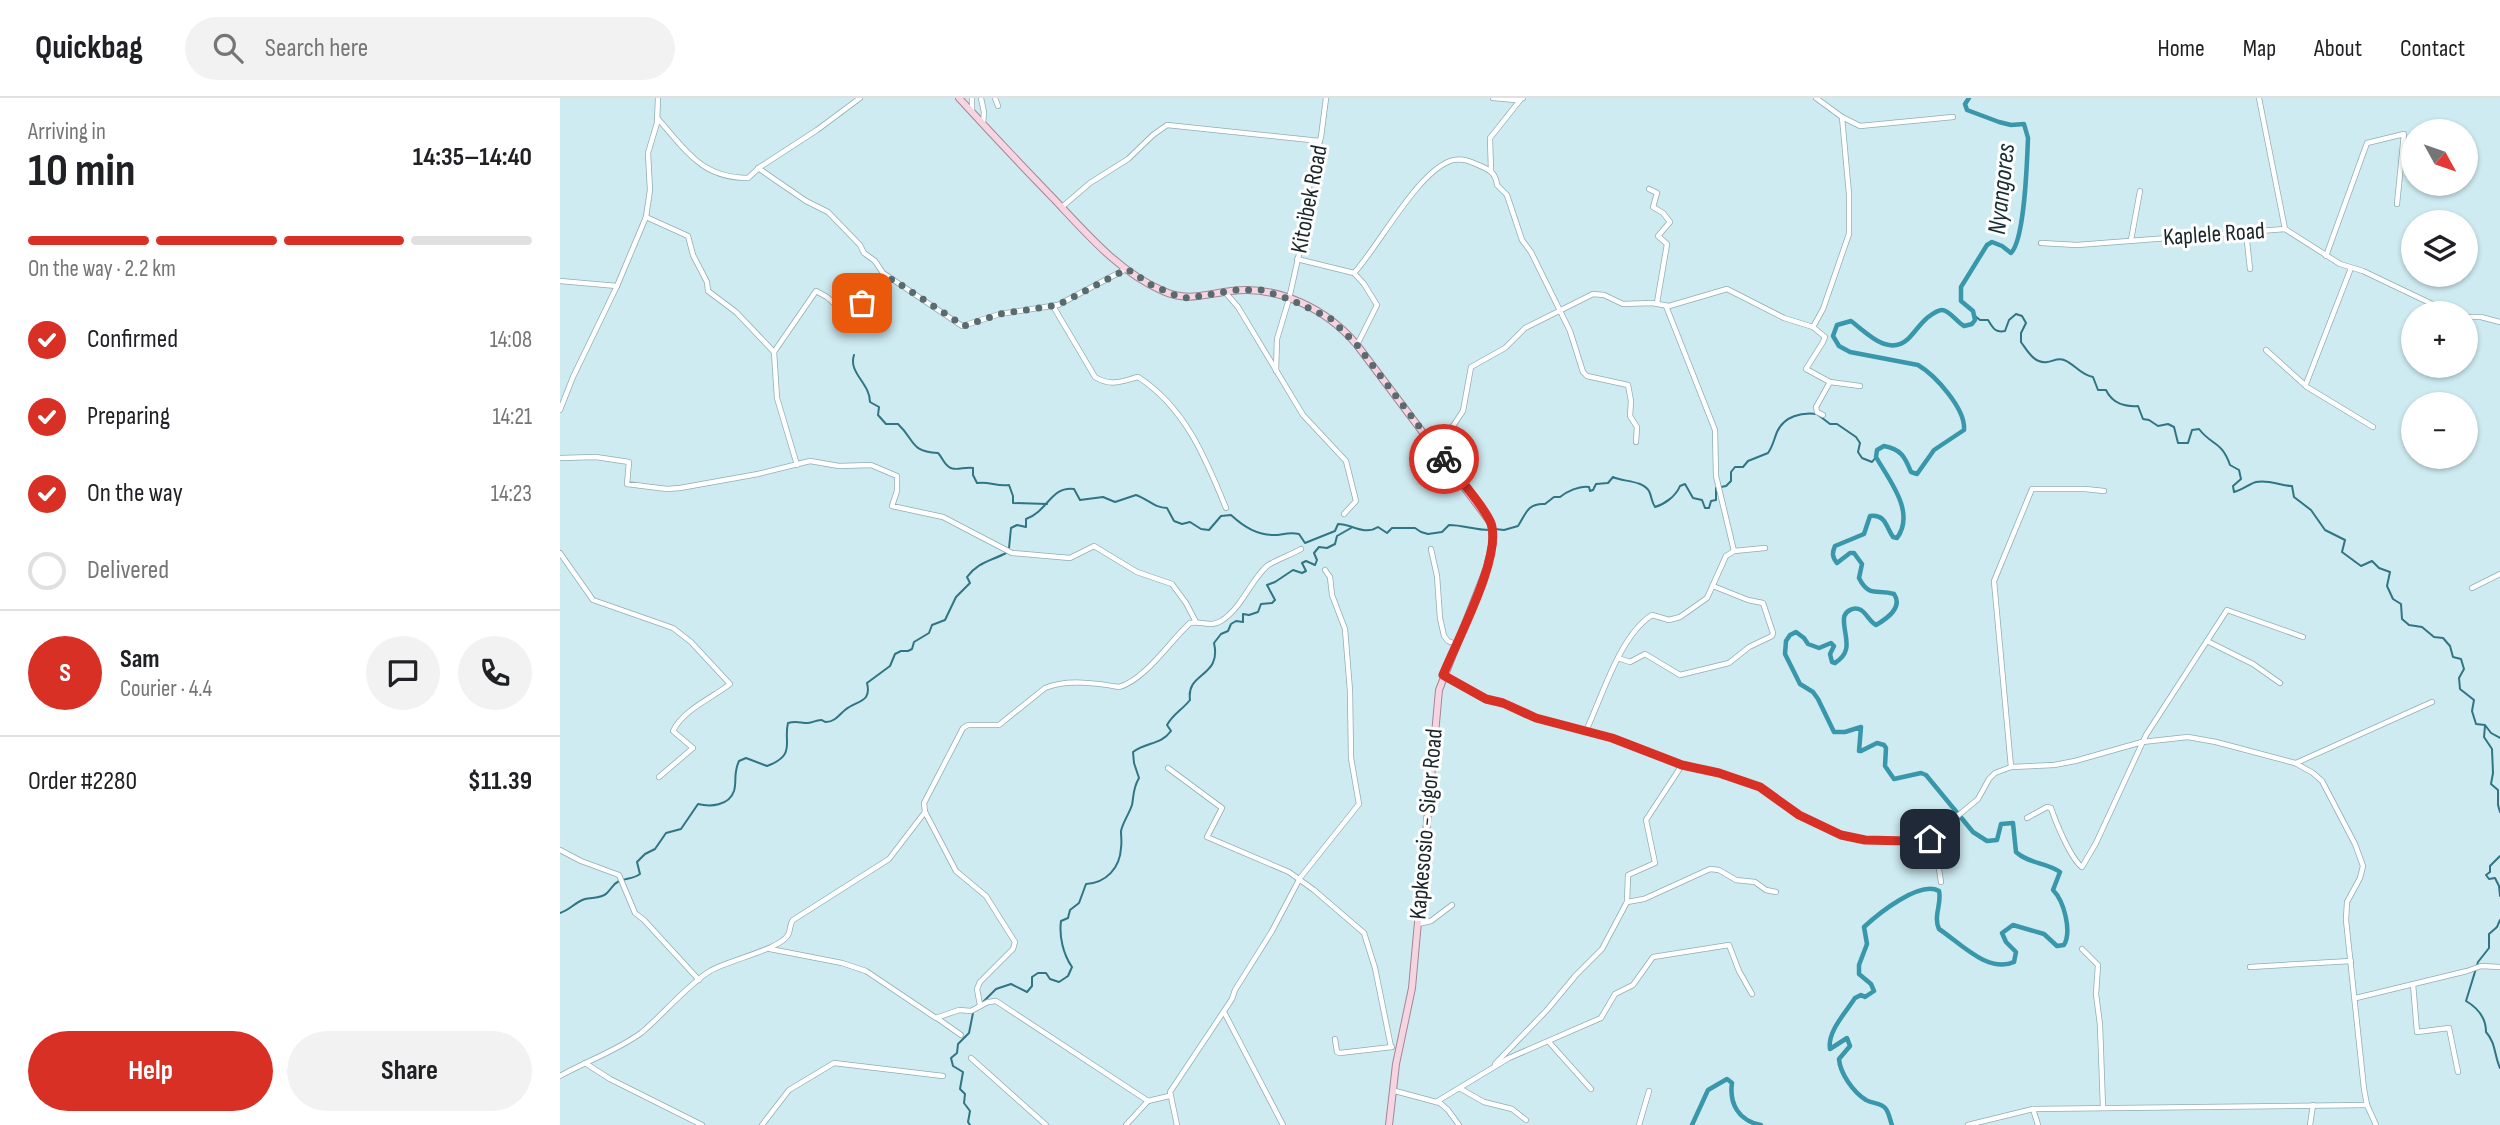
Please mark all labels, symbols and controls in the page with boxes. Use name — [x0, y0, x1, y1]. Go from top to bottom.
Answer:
search box — [185, 17, 675, 80]
text: Quickbag — [35, 28, 143, 68]
icon: search — [209, 29, 247, 67]
text: Search here — [265, 33, 368, 64]
text: Home — [2157, 34, 2205, 63]
text: Map — [2243, 34, 2276, 63]
text: About — [2314, 34, 2362, 63]
text: Contact — [2400, 34, 2465, 63]
text: Arriving in — [28, 118, 106, 146]
north arrow — [2401, 119, 2478, 196]
map controls — [2401, 119, 2478, 469]
text: 14:35–14:40 — [413, 142, 532, 173]
street label: Kitoibek Road — [1284, 142, 1334, 256]
water label: Nyangores — [1982, 142, 2022, 236]
text: 10 min — [28, 144, 135, 199]
button: layers — [2401, 210, 2478, 287]
street label: Kaplele Road — [2162, 216, 2266, 252]
text: On the way · 2.2 km — [28, 255, 176, 283]
pin — [832, 273, 892, 333]
icon: bag — [843, 284, 881, 322]
button: + — [2401, 301, 2478, 378]
icon: check — [28, 321, 66, 359]
text: Confirmed — [87, 324, 178, 355]
text: 14:08 — [490, 326, 532, 354]
button: − — [2401, 392, 2478, 469]
icon: check — [28, 398, 66, 436]
text: Preparing — [87, 401, 170, 432]
text: 14:21 — [492, 403, 532, 431]
courier — [1409, 424, 1479, 494]
icon: bike — [1425, 440, 1463, 478]
icon: check — [28, 475, 66, 513]
text: On the way — [87, 478, 183, 509]
text: 14:23 — [491, 480, 532, 508]
text: Delivered — [87, 555, 169, 586]
button: chat — [366, 636, 440, 710]
button: phone — [458, 636, 532, 710]
text: Sam — [120, 644, 160, 675]
text: S — [59, 658, 71, 689]
text: Courier · 4.4 — [120, 675, 212, 703]
street label: Kapkesosio - Sigor Road — [1403, 727, 1449, 921]
text: Order #2280 — [28, 766, 137, 797]
text: $11.39 — [468, 766, 532, 797]
pin — [1900, 809, 1960, 869]
icon: home — [1911, 820, 1949, 858]
button: Help — [28, 1031, 273, 1111]
button: Share — [287, 1031, 532, 1111]

